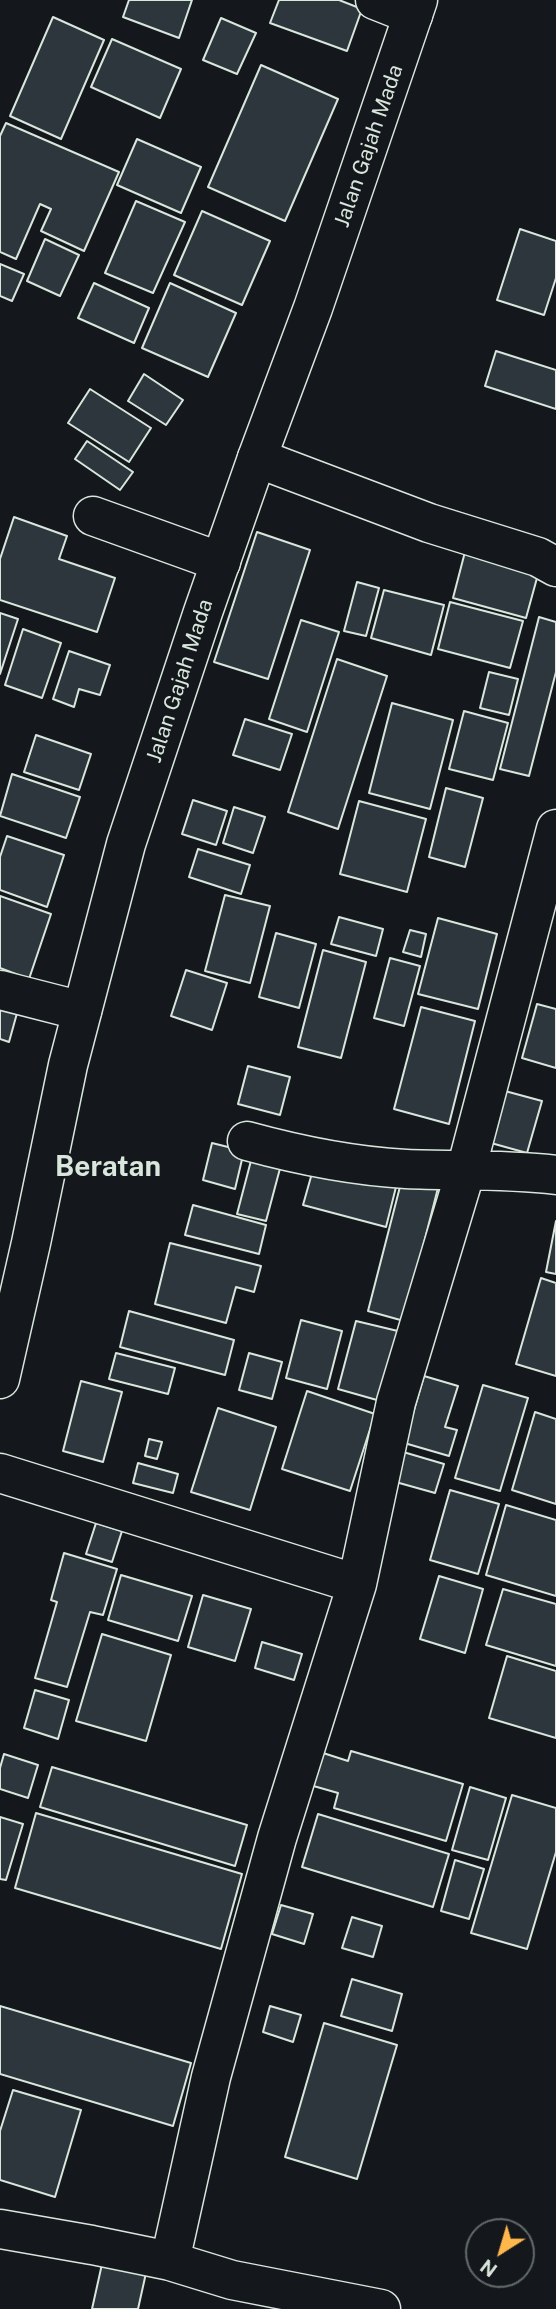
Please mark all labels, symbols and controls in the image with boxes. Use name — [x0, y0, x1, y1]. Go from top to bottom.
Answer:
street label: Jalan Gajah Mada — [329, 61, 409, 231]
street label: Jalan Gajah Mada — [142, 596, 218, 766]
district label: Beratan — [55, 1150, 161, 1184]
north arrow — [465, 2218, 535, 2288]
text: N — [476, 2255, 501, 2281]

